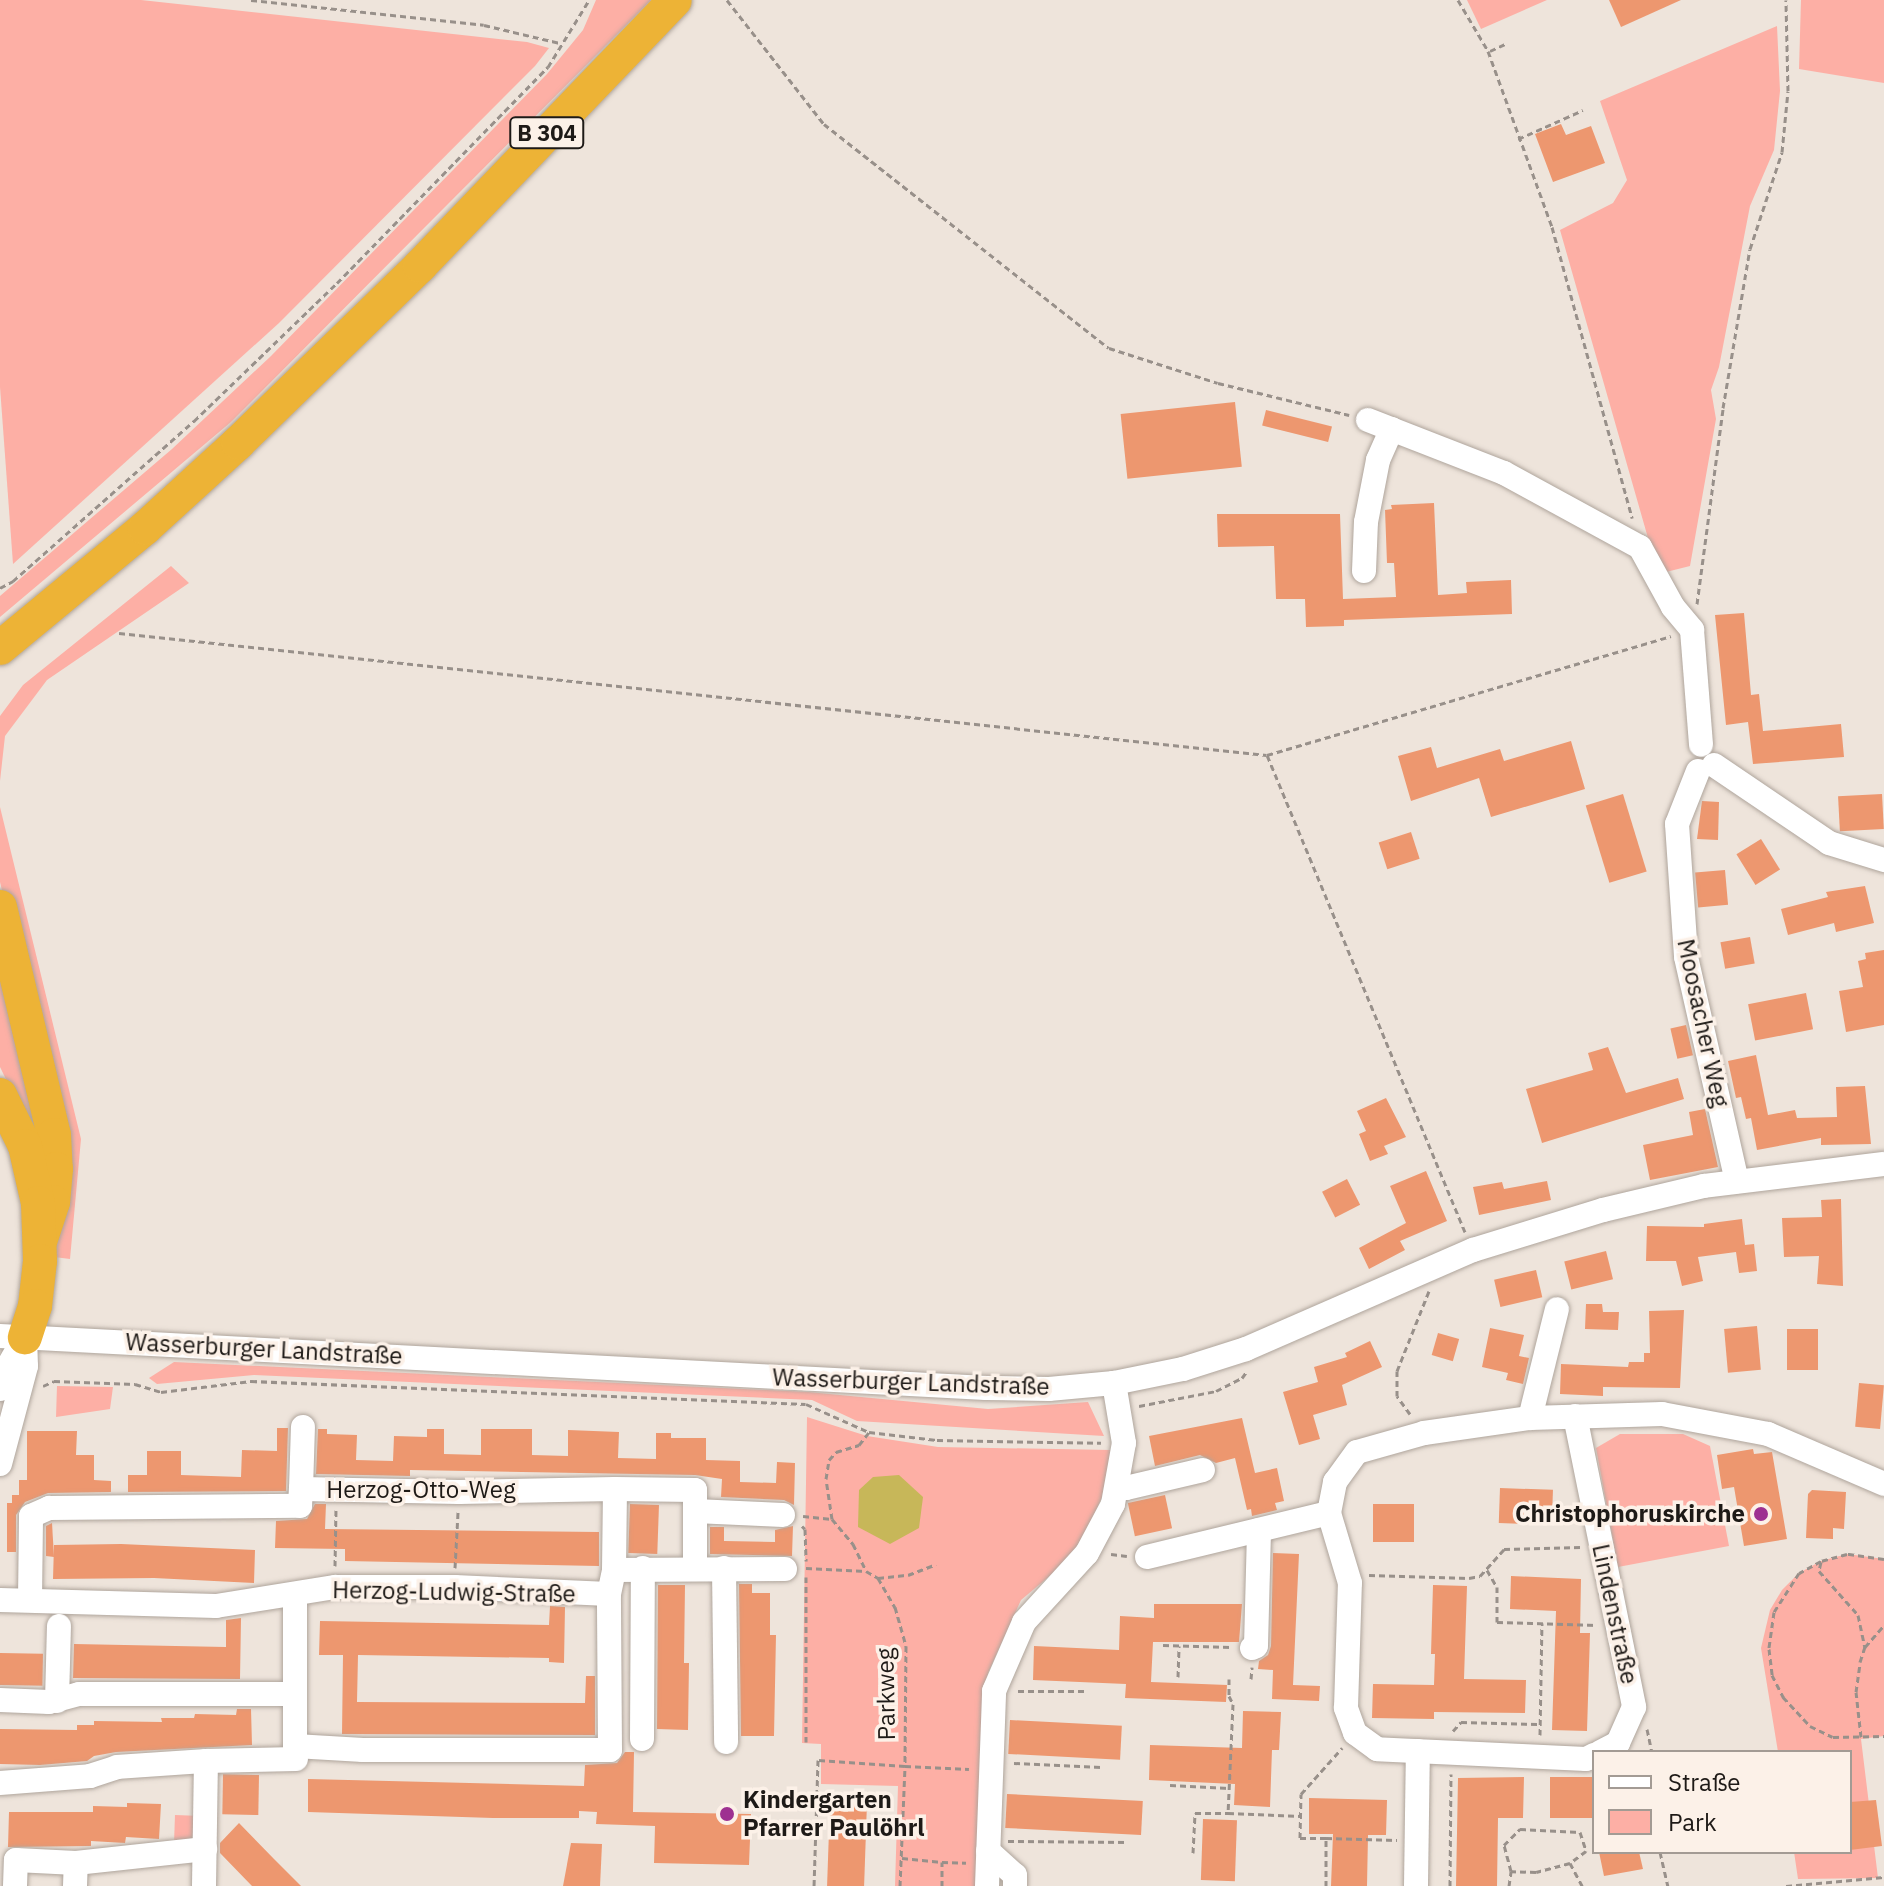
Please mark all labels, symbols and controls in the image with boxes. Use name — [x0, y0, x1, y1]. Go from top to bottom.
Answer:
road number: B 304 — [509, 115, 585, 151]
street label: Moosacher Weg — [1671, 936, 1735, 1110]
street label: Wasserburger Landstraße — [125, 1327, 403, 1371]
street label: Wasserburger Landstraße — [772, 1363, 1050, 1401]
street label: Herzog-Otto-Weg — [326, 1476, 516, 1504]
place label: Christophoruskirche — [1515, 1500, 1745, 1528]
marker: Christophoruskirche — [1752, 1505, 1770, 1523]
street label: Lindenstraße — [1586, 1541, 1644, 1687]
street label: Herzog-Ludwig-Straße — [332, 1575, 576, 1609]
street label: Parkweg — [871, 1647, 901, 1741]
legend — [1592, 1750, 1852, 1854]
text: Straße — [1668, 1766, 1740, 1798]
place label: Kindergarten Pfarrer Paulöhrl — [743, 1786, 925, 1842]
marker: Kindergarten Pfarrer Paulöhrl — [718, 1805, 736, 1823]
text: Park — [1668, 1806, 1717, 1838]

